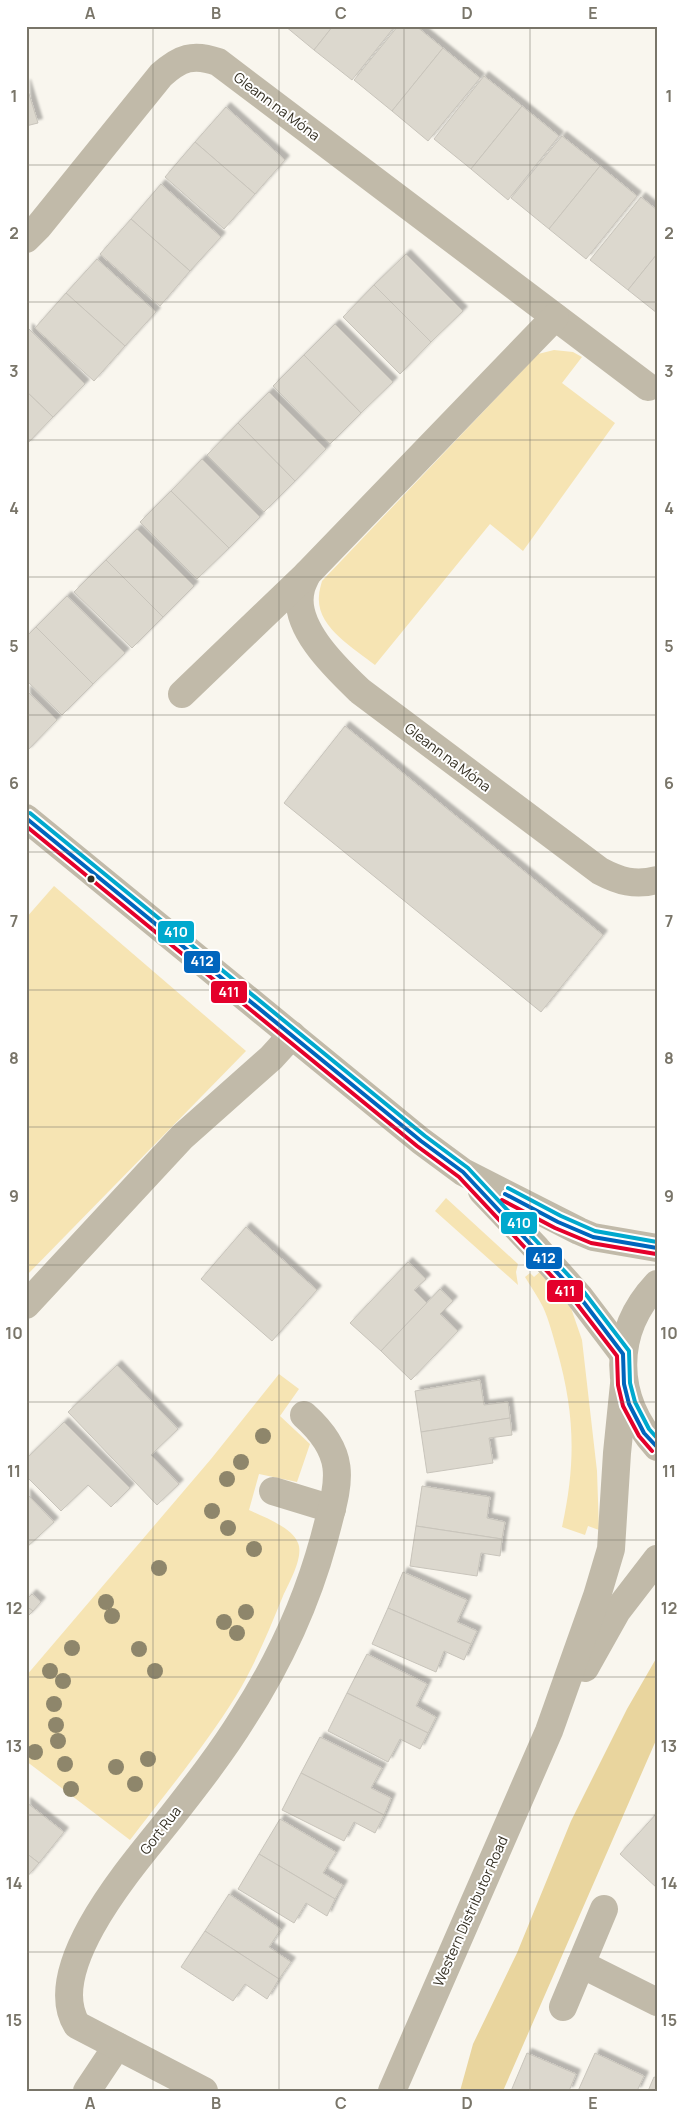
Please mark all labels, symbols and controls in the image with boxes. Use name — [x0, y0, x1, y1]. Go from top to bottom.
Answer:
text: A — [85, 2, 96, 24]
text: B — [211, 2, 221, 24]
text: C — [335, 2, 347, 24]
text: D — [461, 2, 473, 24]
text: E — [588, 2, 598, 24]
street label: Gleann na Móna — [230, 67, 324, 145]
text: 1 — [10, 85, 18, 107]
text: 1 — [665, 85, 673, 107]
text: 2 — [9, 222, 19, 244]
text: 2 — [664, 222, 674, 244]
text: 3 — [9, 360, 19, 382]
text: 3 — [664, 360, 674, 382]
text: 4 — [9, 497, 19, 519]
text: 4 — [664, 497, 674, 519]
text: 5 — [9, 635, 19, 657]
text: 5 — [664, 635, 674, 657]
street label: Gleann na Móna — [401, 718, 495, 796]
text: 6 — [9, 772, 19, 794]
text: 6 — [664, 772, 674, 794]
unlabelled marker — [86, 874, 96, 884]
text: 7 — [10, 910, 18, 932]
text: 7 — [665, 910, 673, 932]
line badge: 410 — [157, 920, 195, 944]
text: 410 — [164, 922, 188, 941]
line badge: 412 — [183, 950, 221, 974]
text: 412 — [191, 951, 214, 970]
line badge: 411 — [210, 980, 248, 1004]
text: 411 — [219, 982, 239, 1001]
text: 8 — [9, 1047, 19, 1069]
text: 8 — [664, 1047, 674, 1069]
text: 9 — [9, 1185, 19, 1207]
text: 9 — [664, 1185, 674, 1207]
line badge: 410 — [500, 1211, 538, 1235]
text: 410 — [507, 1213, 531, 1232]
line badge: 412 — [525, 1246, 563, 1270]
text: 412 — [533, 1248, 556, 1267]
line badge: 411 — [546, 1279, 584, 1303]
text: 411 — [555, 1281, 575, 1300]
text: 10 — [5, 1322, 23, 1344]
text: 10 — [660, 1322, 678, 1344]
text: 11 — [7, 1460, 21, 1482]
text: 11 — [662, 1460, 676, 1482]
text: 12 — [6, 1597, 22, 1619]
text: 12 — [661, 1597, 677, 1619]
text: 13 — [6, 1735, 22, 1757]
text: 13 — [661, 1735, 677, 1757]
street label: Gort Rua — [135, 1802, 185, 1858]
street label: Western Distributor Road — [428, 1833, 512, 1989]
text: 14 — [6, 1872, 22, 1894]
text: 14 — [661, 1872, 677, 1894]
text: 15 — [6, 2009, 22, 2031]
text: 15 — [661, 2009, 677, 2031]
text: A — [85, 2092, 96, 2114]
text: B — [211, 2092, 221, 2114]
text: C — [335, 2092, 347, 2114]
text: D — [461, 2092, 473, 2114]
text: E — [588, 2092, 598, 2114]

